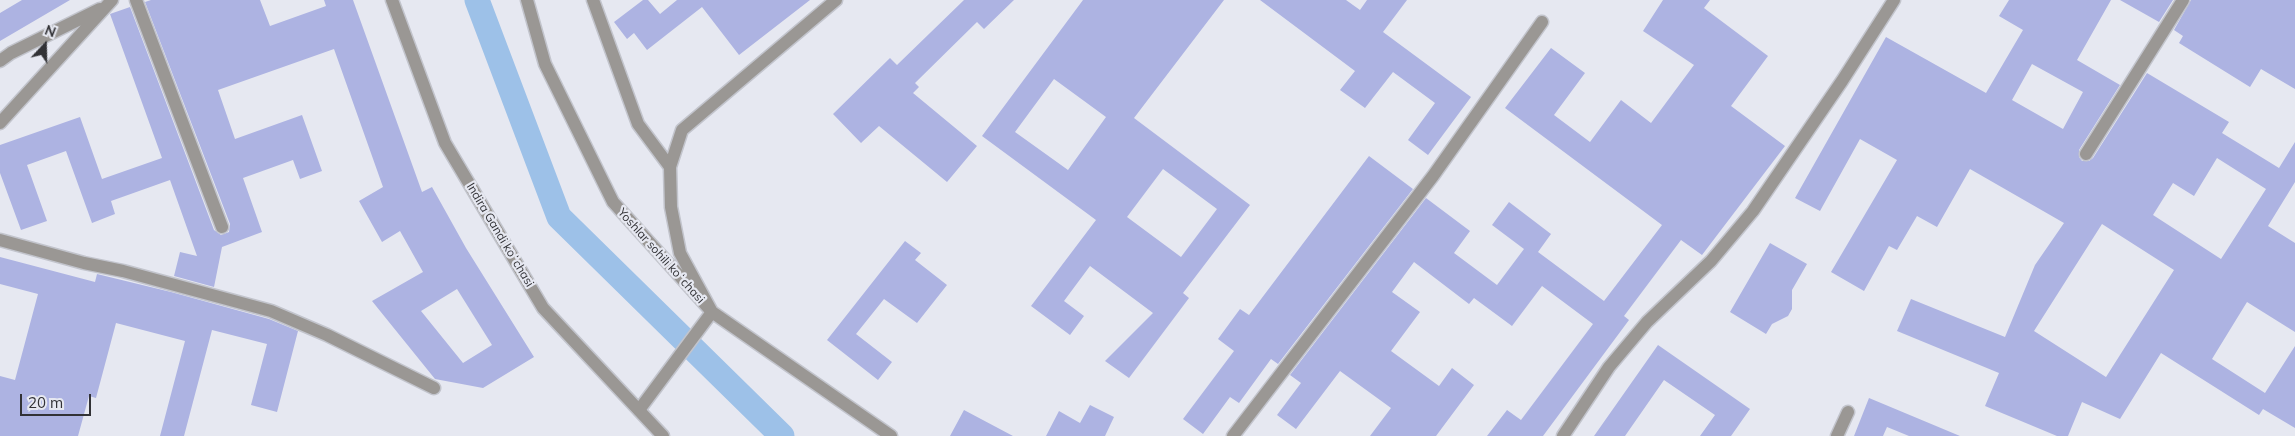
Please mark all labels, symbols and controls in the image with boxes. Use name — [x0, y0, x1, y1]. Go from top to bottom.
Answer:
north arrow — [20, 20, 70, 70]
text: N — [42, 21, 59, 41]
street label: Indira Gandi koʻchasi — [463, 180, 537, 290]
street label: Yoshlar sohili koʻchasi — [614, 205, 708, 307]
scale bar — [22, 384, 94, 416]
text: 20 m — [28, 393, 63, 412]

